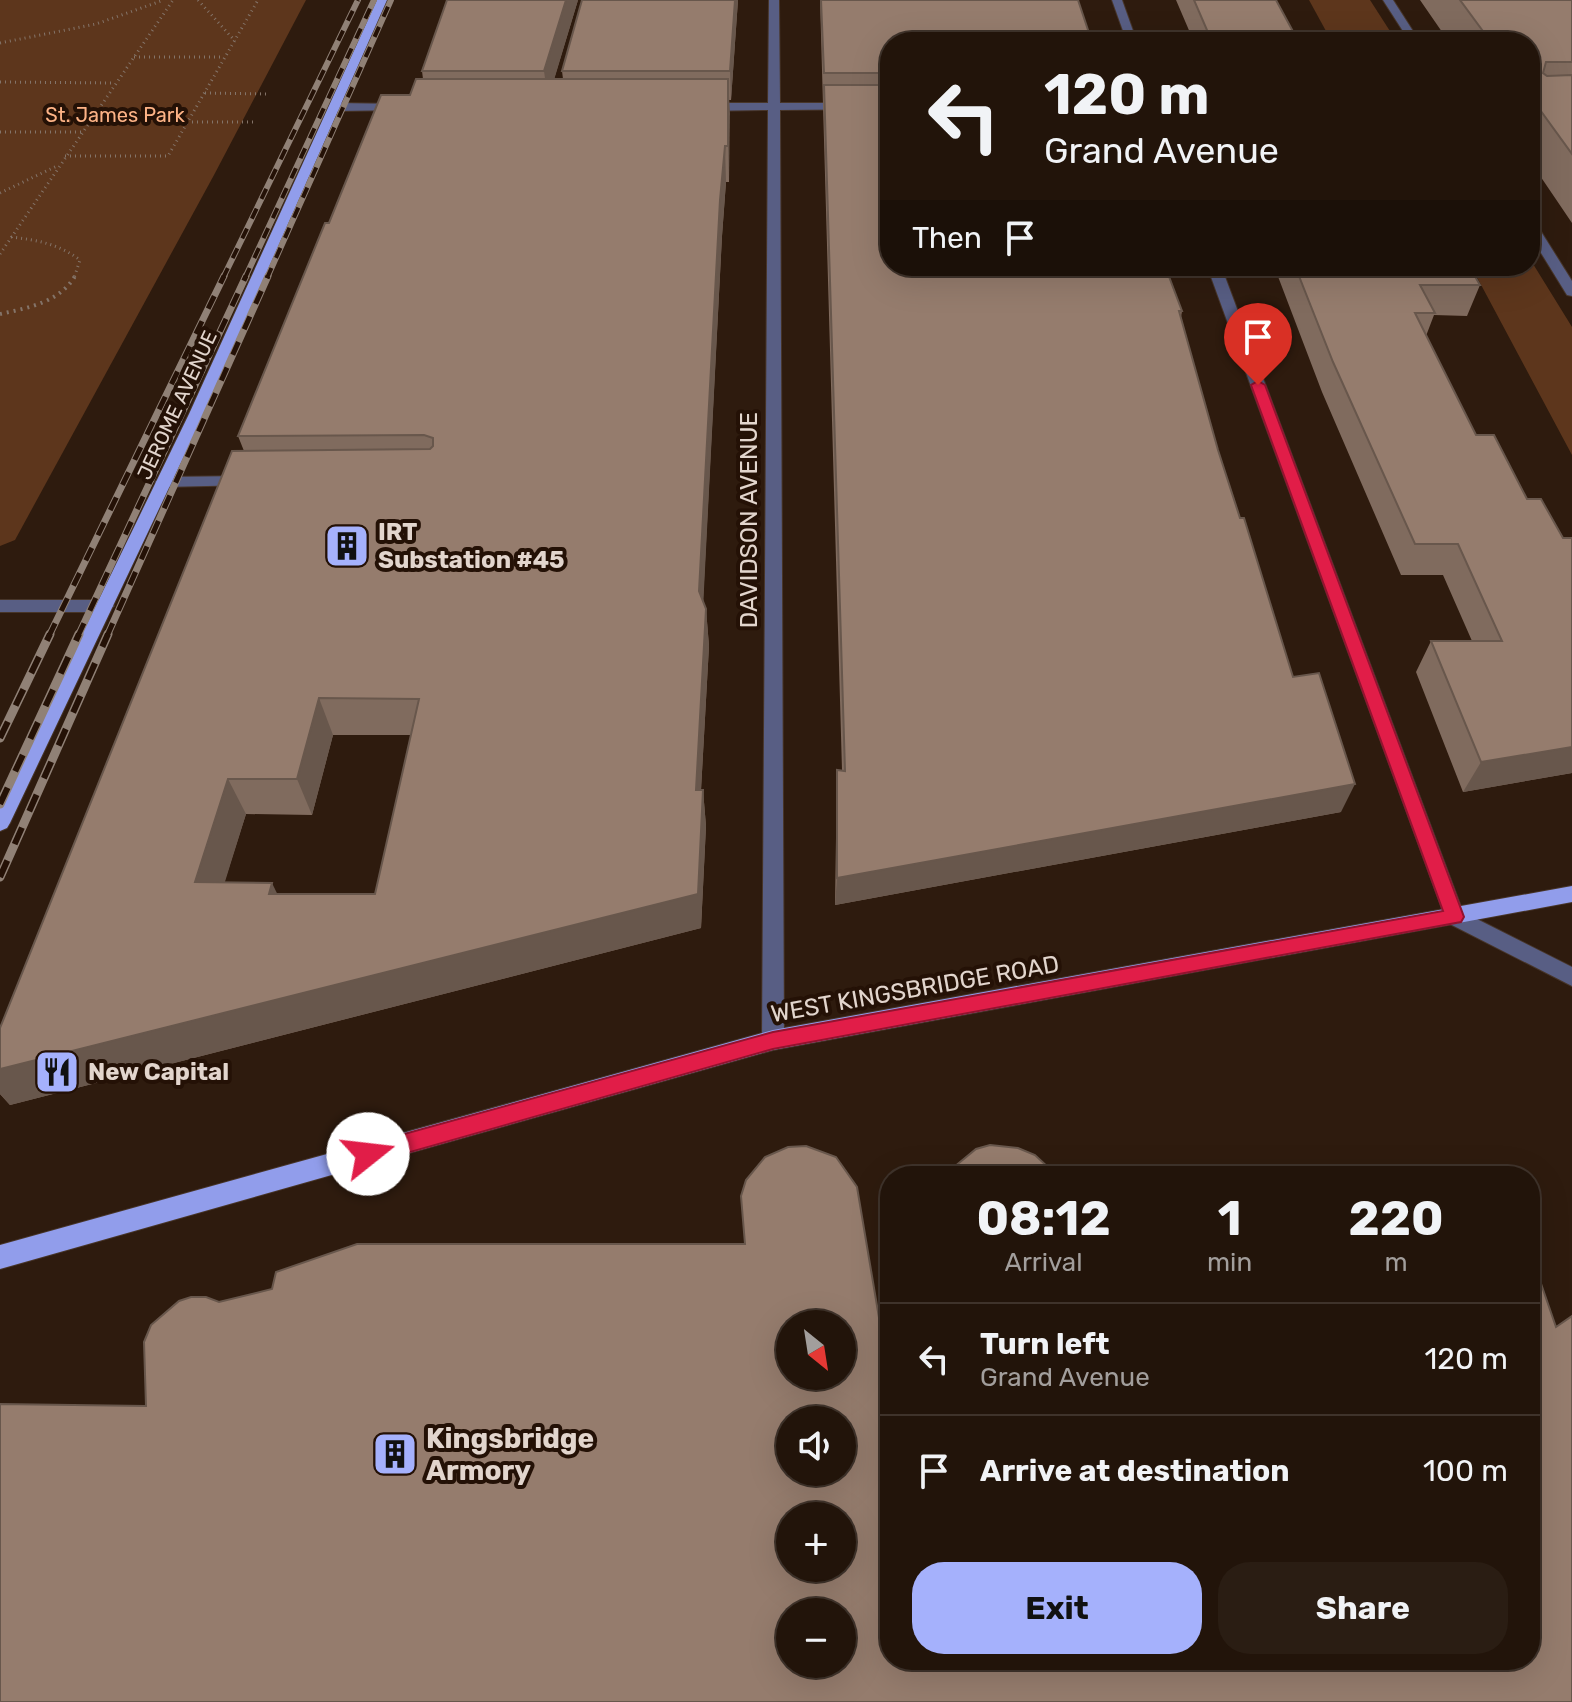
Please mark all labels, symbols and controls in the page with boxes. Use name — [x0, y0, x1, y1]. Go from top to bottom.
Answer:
text: 120 m — [1044, 62, 1210, 128]
icon: left — [912, 64, 1016, 168]
park label: St. James Park — [45, 103, 185, 127]
text: Grand Avenue — [1044, 129, 1279, 172]
icon: arrive — [998, 216, 1042, 260]
text: Then — [912, 220, 982, 256]
pin — [1224, 303, 1292, 385]
icon: arrive — [1236, 315, 1280, 359]
street label: JEROME AVENUE — [132, 327, 222, 483]
street label: DAVIDSON AVENUE — [735, 412, 763, 628]
place label: IRT Substation #45 — [378, 518, 565, 574]
building icon: IRT Substation #45 — [323, 522, 371, 570]
street label: WEST KINGSBRIDGE ROAD — [769, 950, 1061, 1028]
restaurant icon: New Capital — [33, 1048, 81, 1096]
place label: New Capital — [88, 1058, 229, 1086]
position arrow — [326, 1112, 410, 1196]
text: 08:12 — [976, 1190, 1111, 1247]
text: 1 — [1218, 1190, 1242, 1247]
text: 220 — [1349, 1190, 1444, 1247]
text: Arrival — [1004, 1247, 1083, 1278]
text: min — [1207, 1247, 1252, 1278]
text: m — [1385, 1247, 1408, 1278]
north arrow — [776, 1310, 856, 1390]
map controls — [776, 1310, 856, 1678]
text: Turn left — [980, 1326, 1110, 1362]
icon: left — [912, 1337, 956, 1381]
text: 120 m — [1424, 1341, 1508, 1377]
text: Grand Avenue — [980, 1362, 1150, 1393]
button: sound — [776, 1406, 856, 1486]
place label: Kingsbridge Armory — [426, 1422, 594, 1487]
building icon: Kingsbridge Armory — [371, 1430, 419, 1478]
icon: arrive — [912, 1449, 956, 1493]
text: Arrive at destination — [980, 1453, 1290, 1489]
text: 100 m — [1423, 1453, 1508, 1489]
button: + — [776, 1502, 856, 1582]
button: Exit — [912, 1562, 1202, 1654]
button: Share — [1218, 1562, 1508, 1654]
button: − — [776, 1598, 856, 1678]

